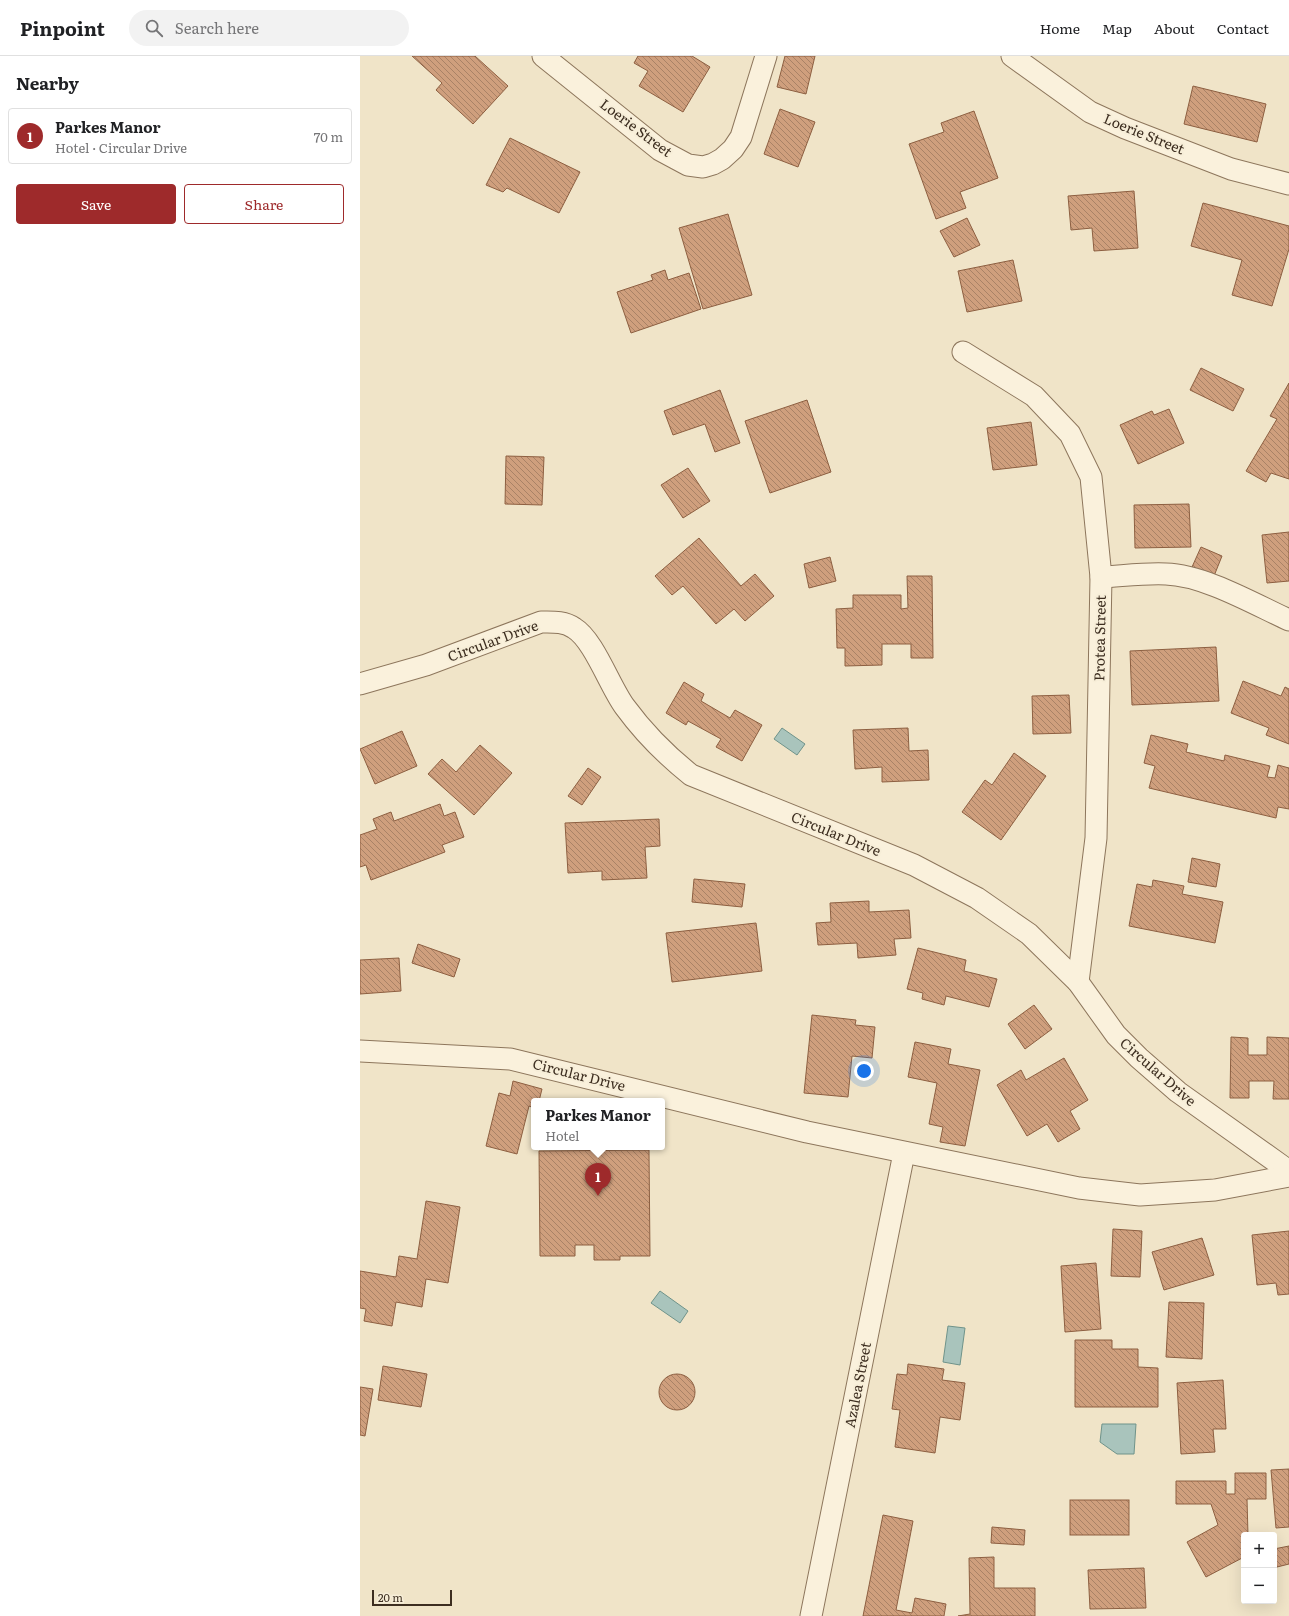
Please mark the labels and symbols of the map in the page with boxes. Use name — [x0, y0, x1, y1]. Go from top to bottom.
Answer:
street label: Loerie Street — [596, 93, 677, 161]
street label: Loerie Street — [1101, 108, 1188, 159]
street label: Protea Street — [1088, 594, 1110, 681]
street label: Circular Drive — [445, 614, 541, 666]
street label: Circular Drive — [789, 806, 884, 860]
street label: Circular Drive — [1116, 1033, 1201, 1110]
street label: Circular Drive — [531, 1053, 628, 1095]
your location — [854, 1061, 874, 1081]
pin: 1 — [585, 1163, 611, 1196]
street label: Azalea Street — [839, 1340, 875, 1429]
scale bar — [372, 1588, 452, 1607]

